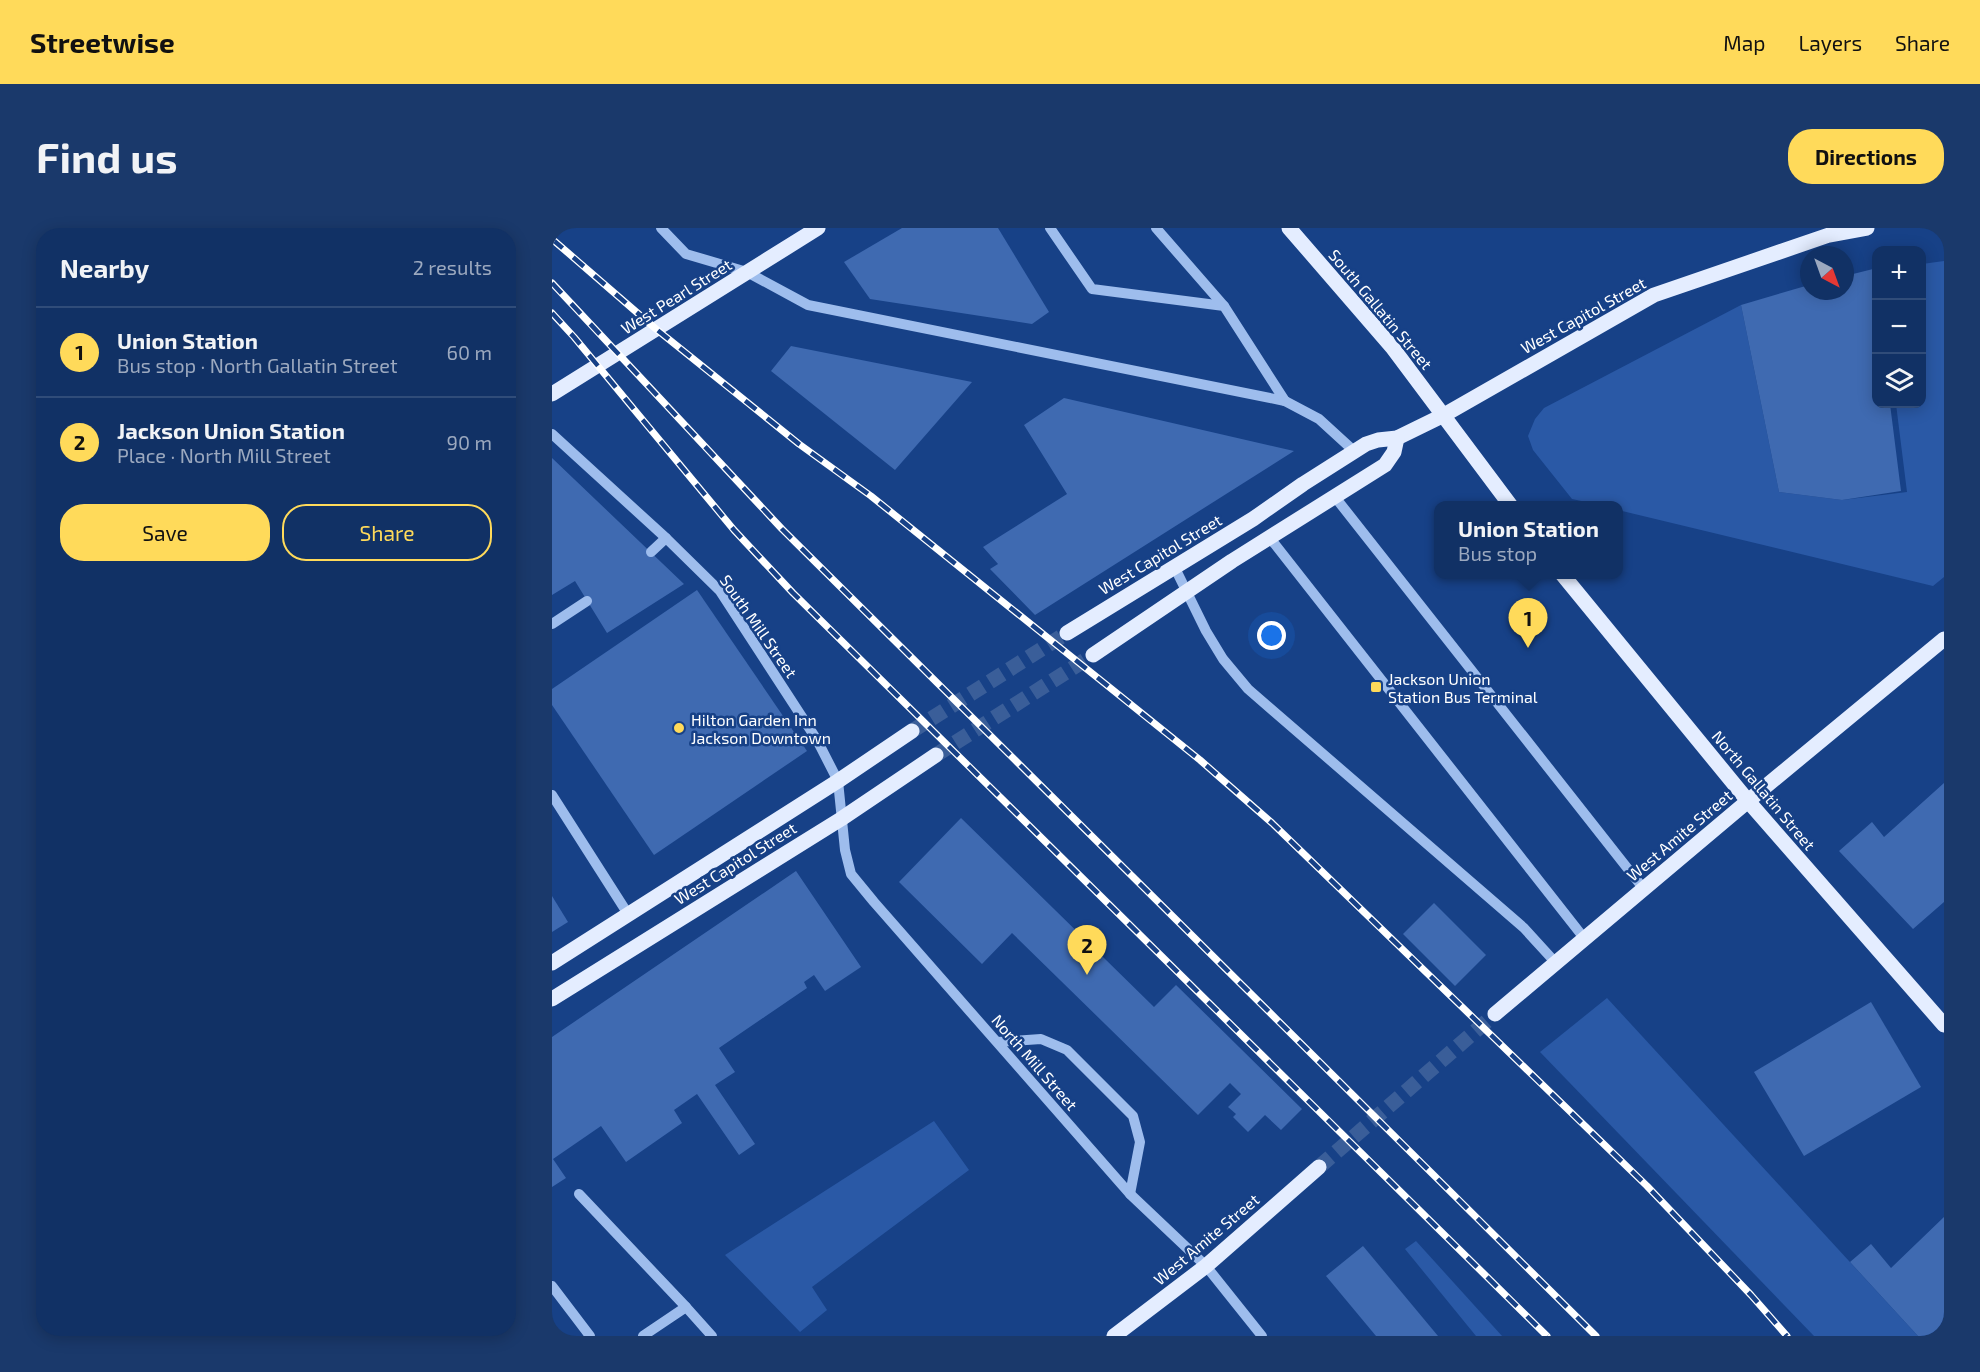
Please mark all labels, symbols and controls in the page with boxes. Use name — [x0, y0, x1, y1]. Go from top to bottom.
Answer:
text: Streetwise — [30, 25, 175, 59]
text: Map — [1723, 30, 1765, 55]
text: Layers — [1798, 30, 1862, 55]
text: Share — [1895, 30, 1950, 55]
button: Directions — [1788, 129, 1944, 184]
text: Find us — [36, 131, 178, 181]
street label: South Gallatin Street — [1325, 245, 1437, 373]
north arrow — [1800, 246, 1854, 300]
map controls — [1872, 246, 1926, 408]
button: + — [1872, 246, 1926, 300]
text: Nearby — [60, 252, 149, 283]
street label: West Pearl Street — [617, 254, 735, 338]
text: 2 results — [413, 255, 492, 279]
street label: West Capitol Street — [1517, 273, 1649, 357]
button: − — [1872, 300, 1926, 354]
text: Union Station — [117, 327, 258, 353]
text: 1 — [75, 340, 84, 364]
text: 60 m — [447, 340, 492, 364]
text: Bus stop · North Gallatin Street — [117, 353, 398, 377]
button: layers — [1872, 354, 1926, 408]
text: Jackson Union Station — [117, 417, 345, 443]
text: 2 — [74, 430, 85, 454]
text: 90 m — [447, 430, 492, 454]
text: Place · North Mill Street — [117, 443, 331, 467]
popup — [1434, 501, 1623, 579]
button: Save — [60, 504, 270, 561]
button: Share — [282, 504, 492, 561]
street label: West Capitol Street — [1095, 510, 1225, 598]
text: Union Station — [1458, 515, 1599, 541]
text: Bus stop — [1458, 541, 1537, 565]
street label: South Mill Street — [716, 571, 802, 681]
pin: 1 — [1508, 598, 1548, 648]
your location — [1257, 621, 1286, 650]
place label: Jackson Union Station Bus Terminal — [1388, 669, 1538, 706]
marker: Jackson Union Station Bus Terminal — [1369, 680, 1383, 694]
place label: Hilton Garden Inn Jackson Downtown — [691, 710, 831, 747]
marker: Hilton Garden Inn Jackson Downtown — [672, 721, 686, 735]
street label: North Gallatin Street — [1708, 726, 1820, 854]
street label: West Amite Street — [1623, 785, 1735, 885]
street label: West Capitol Street — [671, 818, 799, 908]
pin: 2 — [1068, 926, 1106, 975]
street label: North Mill Street — [988, 1010, 1082, 1114]
street label: West Amite Street — [1150, 1189, 1262, 1289]

